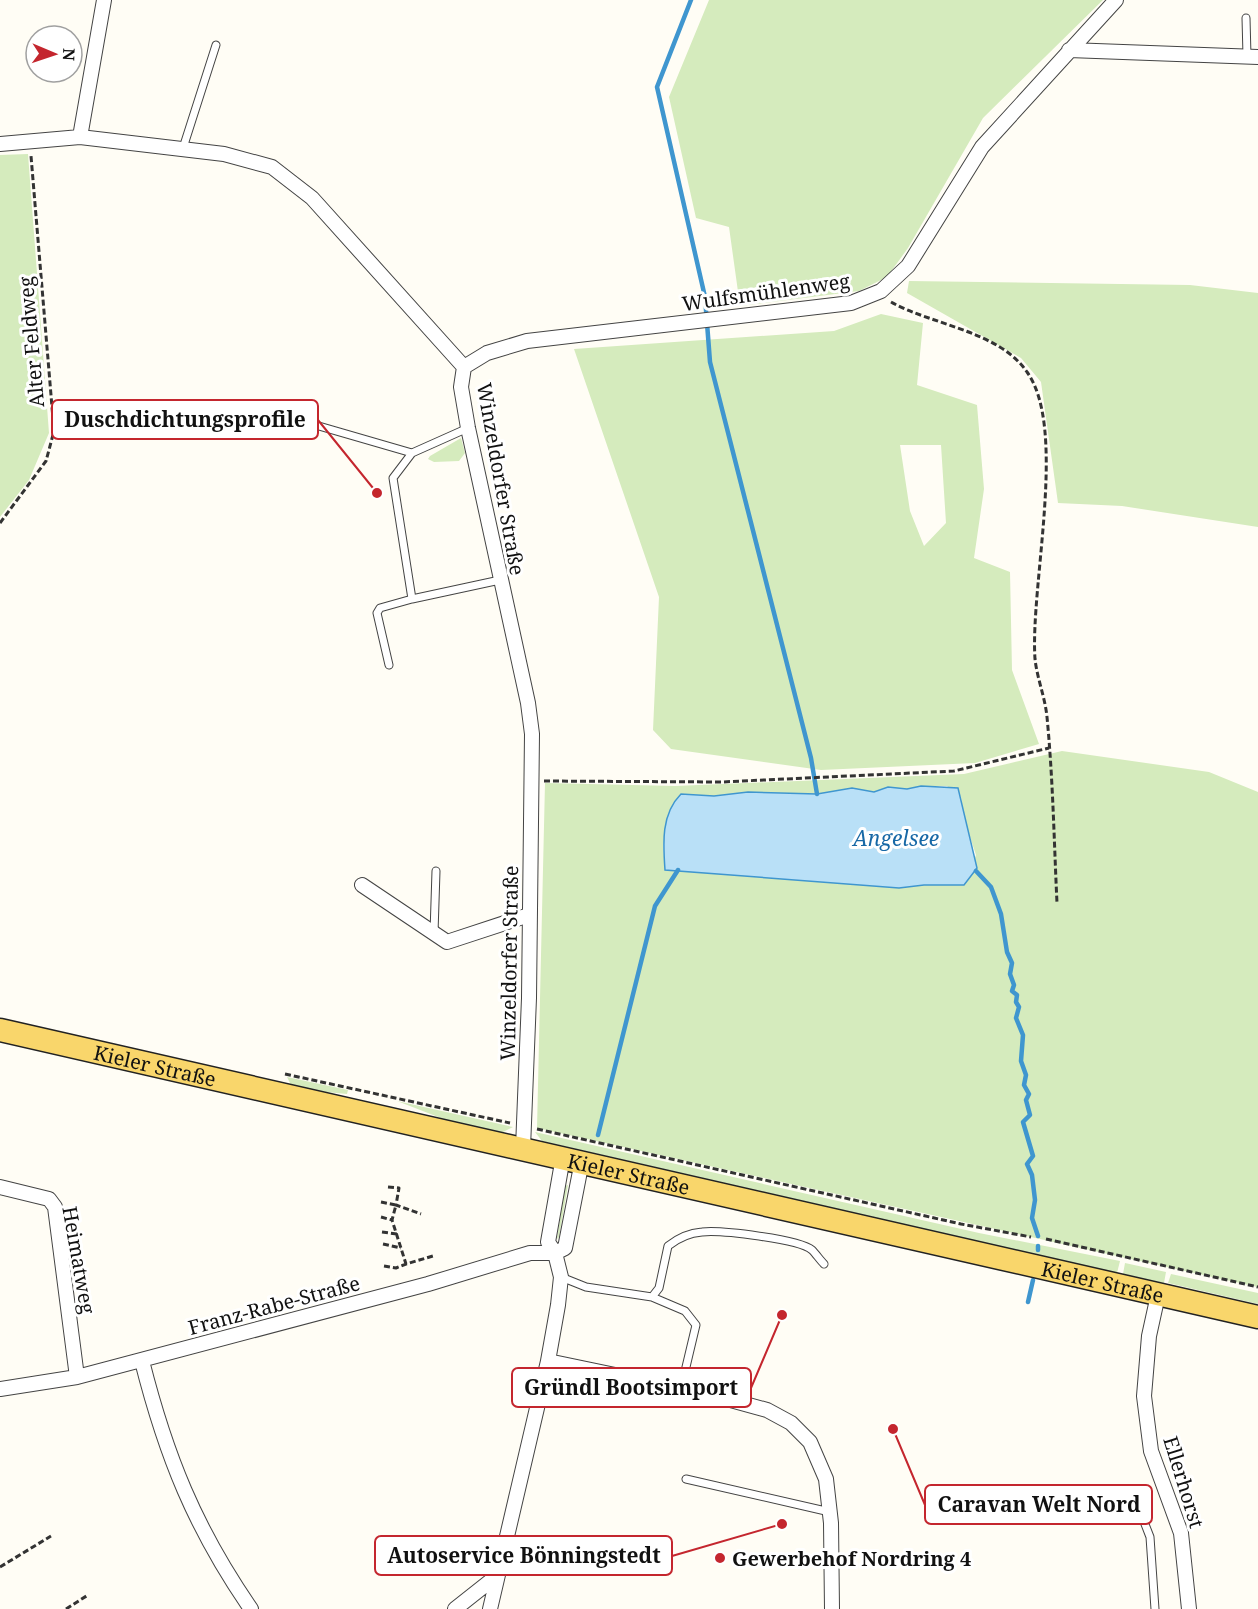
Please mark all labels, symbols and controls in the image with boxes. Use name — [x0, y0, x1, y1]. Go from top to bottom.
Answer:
north arrow — [24, 24, 84, 84]
text: N — [58, 48, 80, 62]
street label: Wulfsmühlenweg — [680, 267, 852, 317]
street label: Alter Feldweg — [12, 275, 50, 409]
street label: Winzeldorfer Straße — [471, 381, 531, 577]
callout: Duschdichtungsprofile — [52, 400, 318, 439]
text: Duschdichtungsprofile — [64, 405, 306, 433]
water label: Angelsee — [851, 824, 939, 852]
street label: Winzeldorfer Straße — [494, 865, 524, 1061]
street label: Kieler Straße — [91, 1038, 219, 1092]
street label: Kieler Straße — [565, 1146, 693, 1200]
street label: Heimatweg — [56, 1204, 102, 1316]
street label: Kieler Straße — [1039, 1255, 1166, 1309]
street label: Franz-Rabe-Straße — [185, 1269, 363, 1341]
callout: Gründl Bootsimport — [512, 1368, 751, 1407]
text: Gründl Bootsimport — [524, 1373, 739, 1401]
street label: Ellerhorst — [1157, 1433, 1211, 1531]
callout: Caravan Welt Nord — [925, 1485, 1152, 1524]
text: Caravan Welt Nord — [937, 1490, 1141, 1518]
callout: Autoservice Bönningstedt — [375, 1536, 672, 1575]
text: Autoservice Bönningstedt — [387, 1541, 661, 1569]
place label: Gewerbehof Nordring 4 — [732, 1545, 971, 1572]
marker: Gewerbehof Nordring 4 — [713, 1551, 727, 1565]

